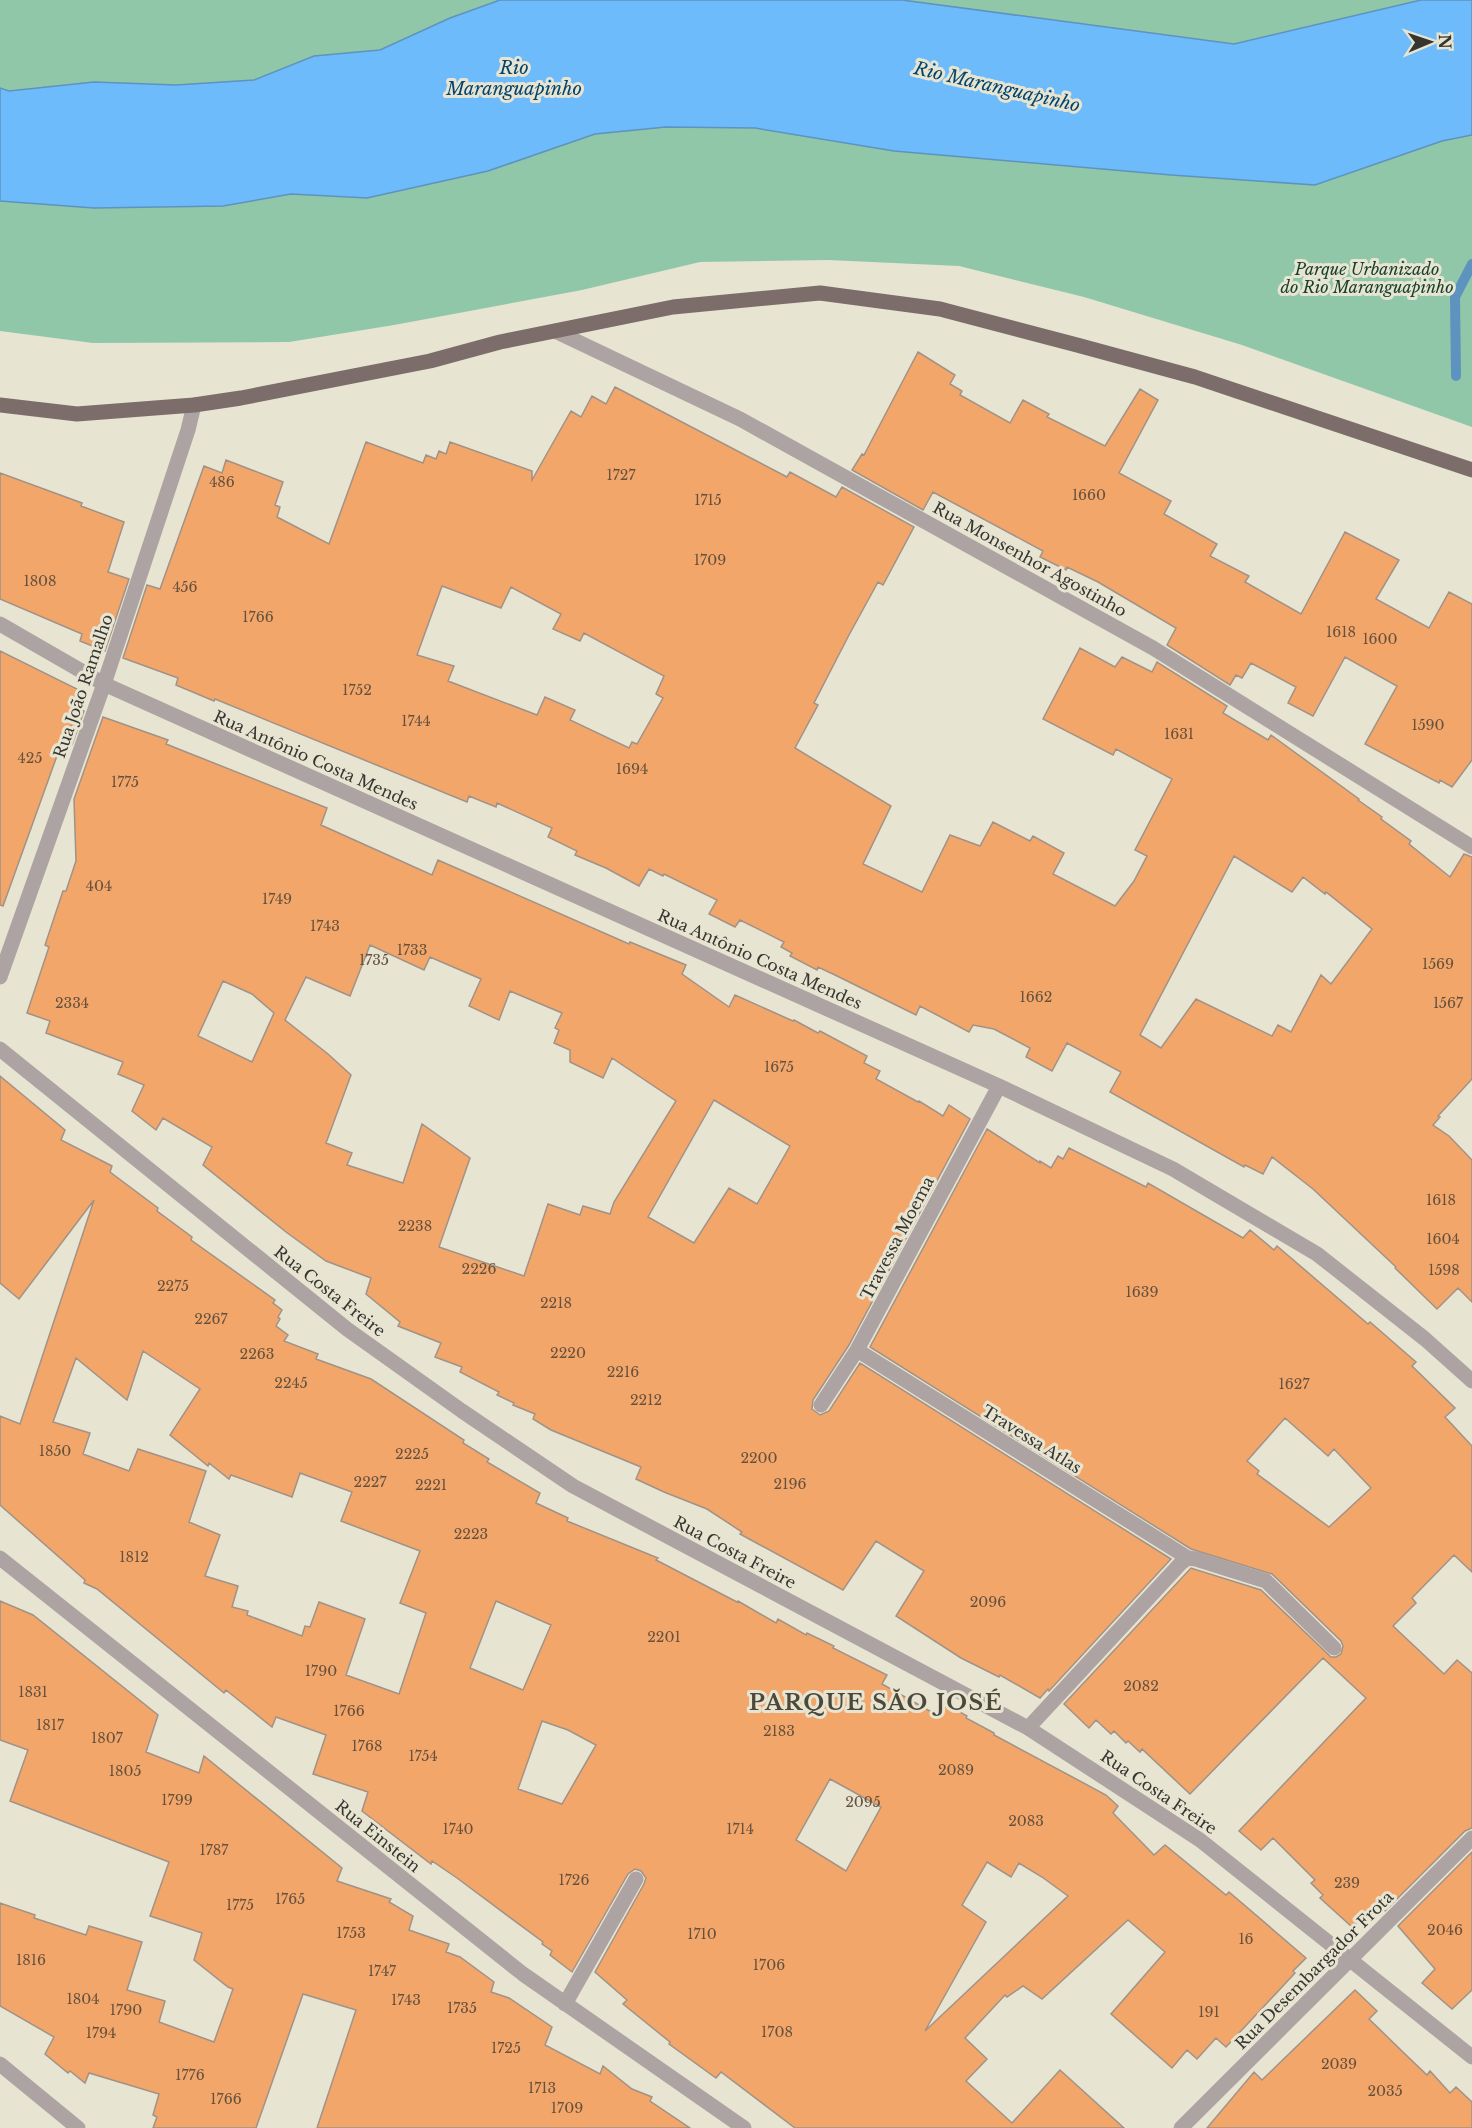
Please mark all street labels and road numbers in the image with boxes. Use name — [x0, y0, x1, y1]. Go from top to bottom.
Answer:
street label: Rua Monsenhor Agostinho — [929, 497, 1131, 621]
street label: Rua João Ramalho — [49, 611, 117, 761]
street label: Rua Antônio Costa Mendes — [211, 706, 421, 814]
street label: Rua Antônio Costa Mendes — [655, 905, 865, 1013]
street label: Travessa Moema — [856, 1173, 938, 1303]
street label: Rua Costa Freire — [270, 1241, 390, 1341]
street label: Travessa Atlas — [979, 1401, 1085, 1477]
street label: Rua Costa Freire — [670, 1511, 800, 1593]
street label: Rua Costa Freire — [1097, 1746, 1221, 1838]
street label: Rua Einstein — [331, 1796, 425, 1876]
street label: Rua Desembargador Frota — [1231, 1887, 1397, 2053]

